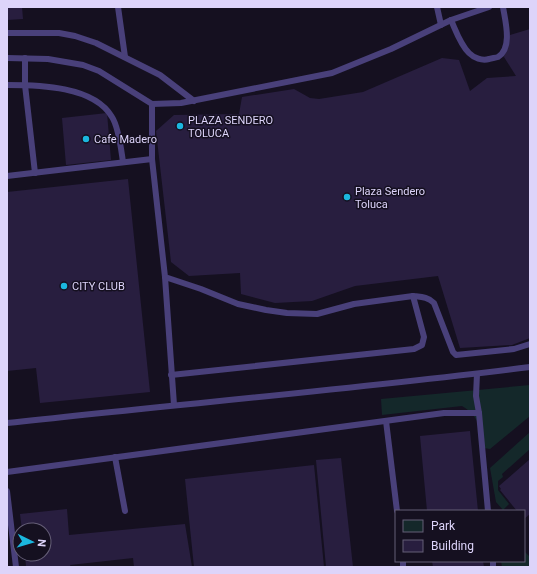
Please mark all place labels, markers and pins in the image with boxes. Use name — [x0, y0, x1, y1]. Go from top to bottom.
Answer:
place label: PLAZA SENDERO TOLUCA — [188, 114, 273, 140]
marker: PLAZA SENDERO TOLUCA — [175, 121, 185, 131]
place label: Cafe Madero — [94, 133, 157, 146]
marker: Cafe Madero — [81, 134, 91, 144]
place label: Plaza Sendero Toluca — [355, 185, 425, 211]
marker: Plaza Sendero Toluca — [342, 192, 352, 202]
place label: CITY CLUB — [72, 280, 125, 293]
marker: CITY CLUB — [59, 281, 69, 291]

